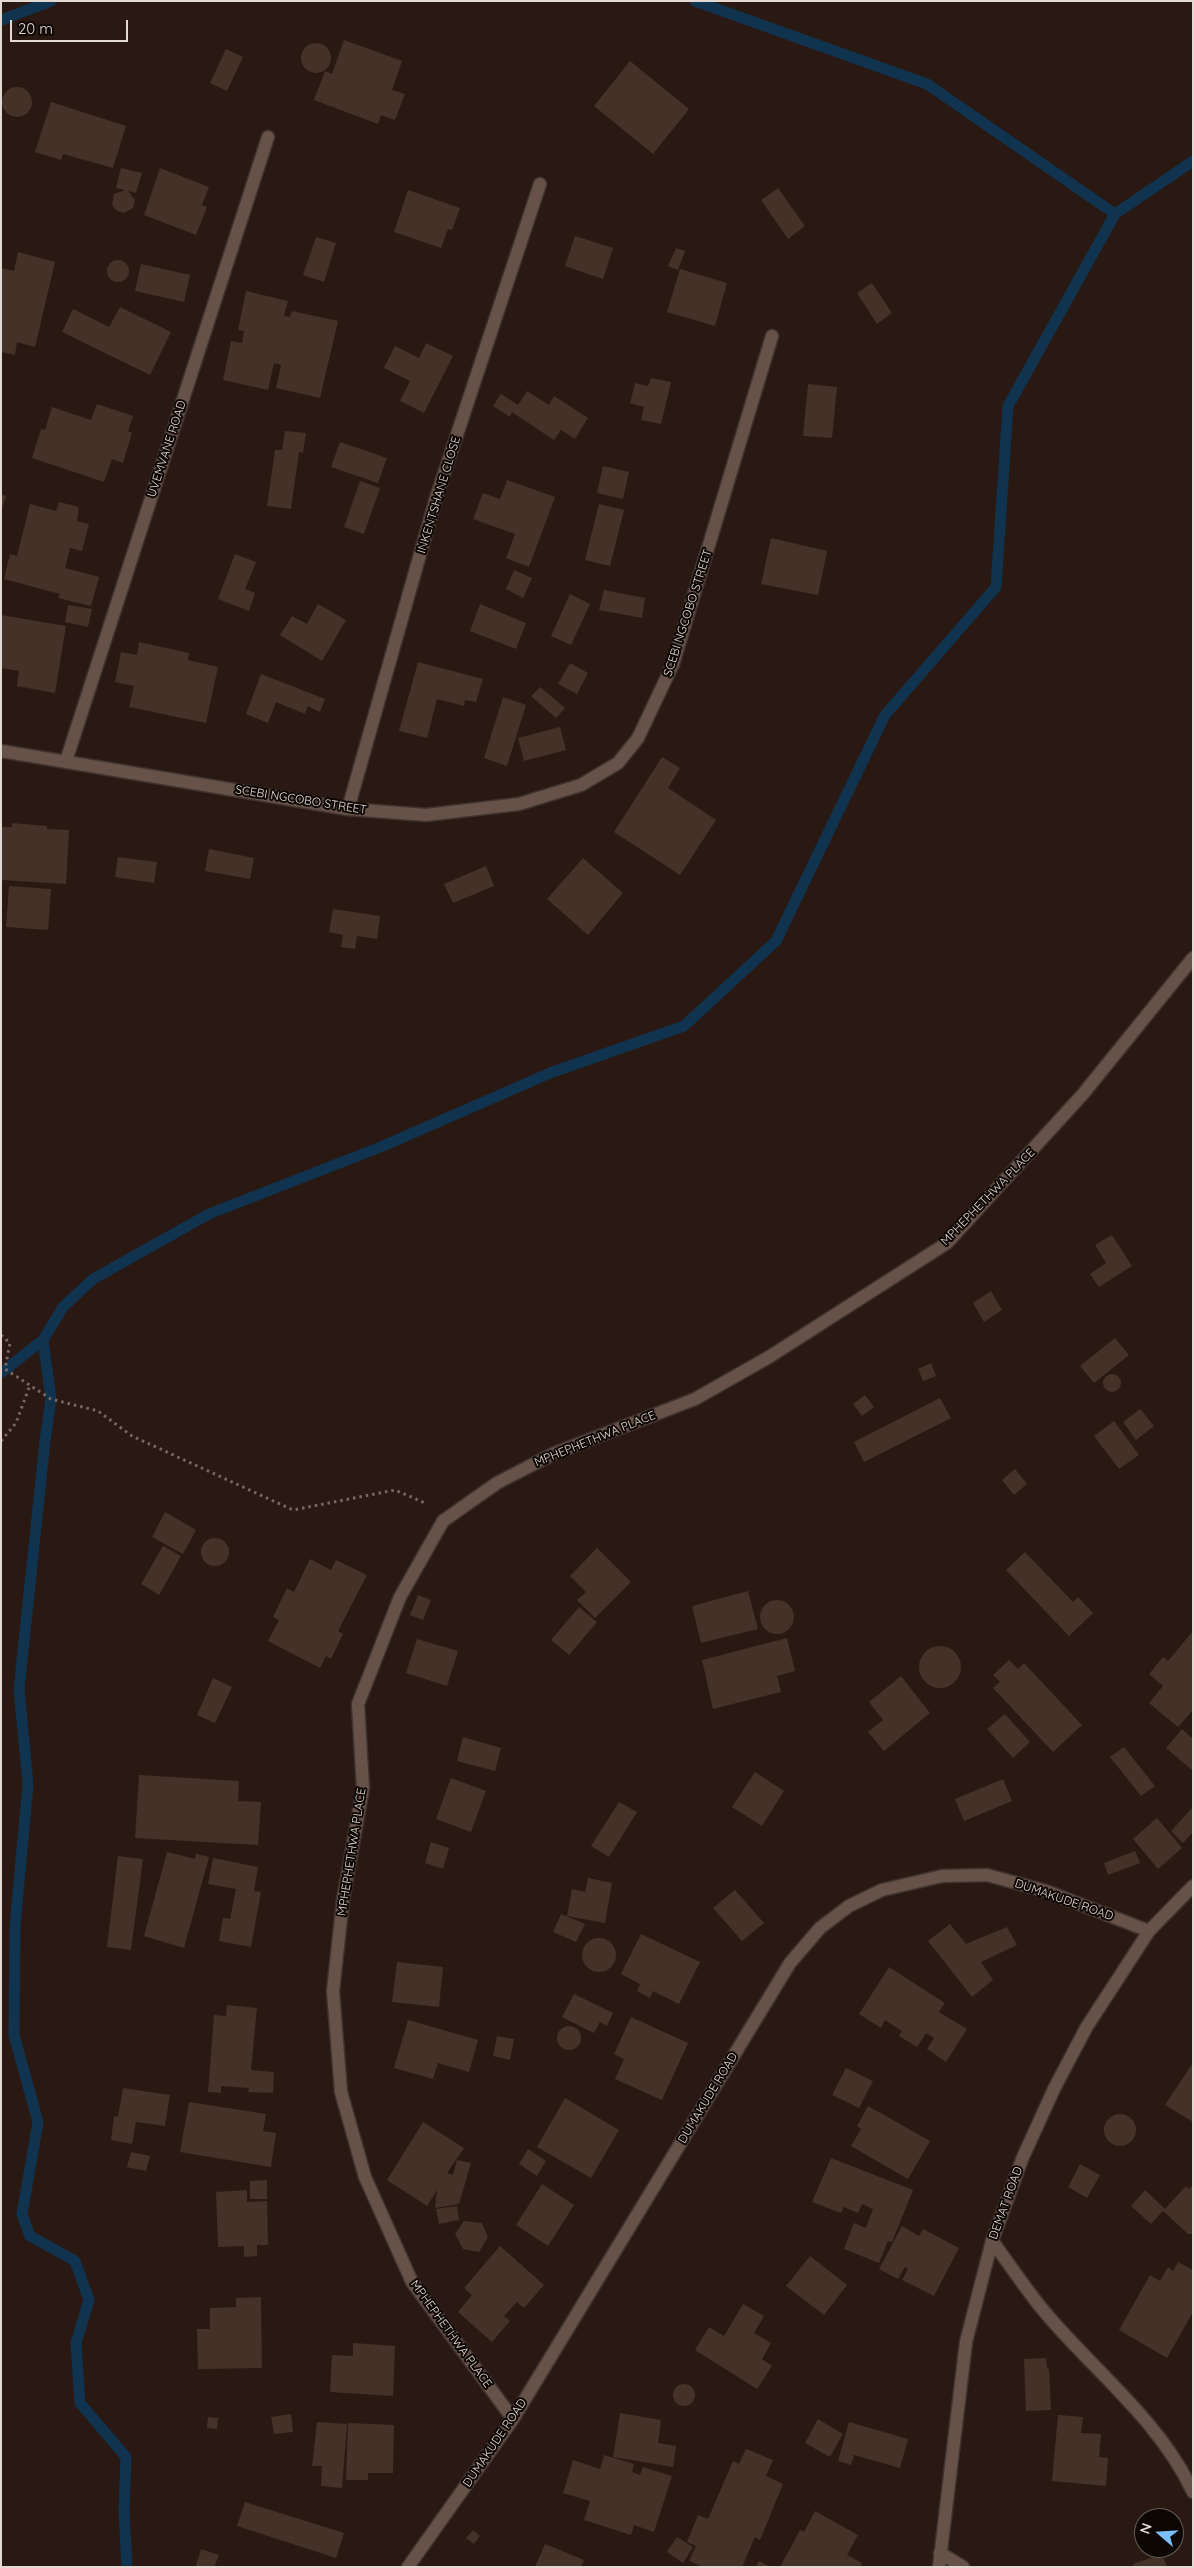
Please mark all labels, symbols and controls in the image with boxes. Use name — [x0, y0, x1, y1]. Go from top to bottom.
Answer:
scale bar — [12, 10, 130, 42]
text: 20 m — [18, 19, 53, 38]
street label: UVEMVANE ROAD — [145, 399, 189, 499]
street label: INKENTSHANE CLOSE — [414, 435, 464, 555]
street label: SCEBI NGCOBO STREET — [661, 548, 715, 678]
street label: SCEBI NGCOBO STREET — [234, 783, 368, 817]
street label: MPHEPHETHWA PLACE — [938, 1145, 1038, 1249]
street label: MPHEPHETHWA PLACE — [532, 1408, 658, 1470]
street label: MPHEPHETHWA PLACE — [335, 1787, 369, 1917]
street label: DUMAKUDE ROAD — [1013, 1876, 1115, 1924]
street label: DUMAKUDE ROAD — [675, 2050, 741, 2146]
street label: DEMAT ROAD — [986, 2165, 1026, 2241]
street label: MPHEPHETHWA PLACE — [407, 2277, 495, 2391]
street label: DUMAKUDE ROAD — [460, 2396, 530, 2490]
north arrow — [1134, 2508, 1184, 2558]
text: N — [1136, 2521, 1156, 2536]

